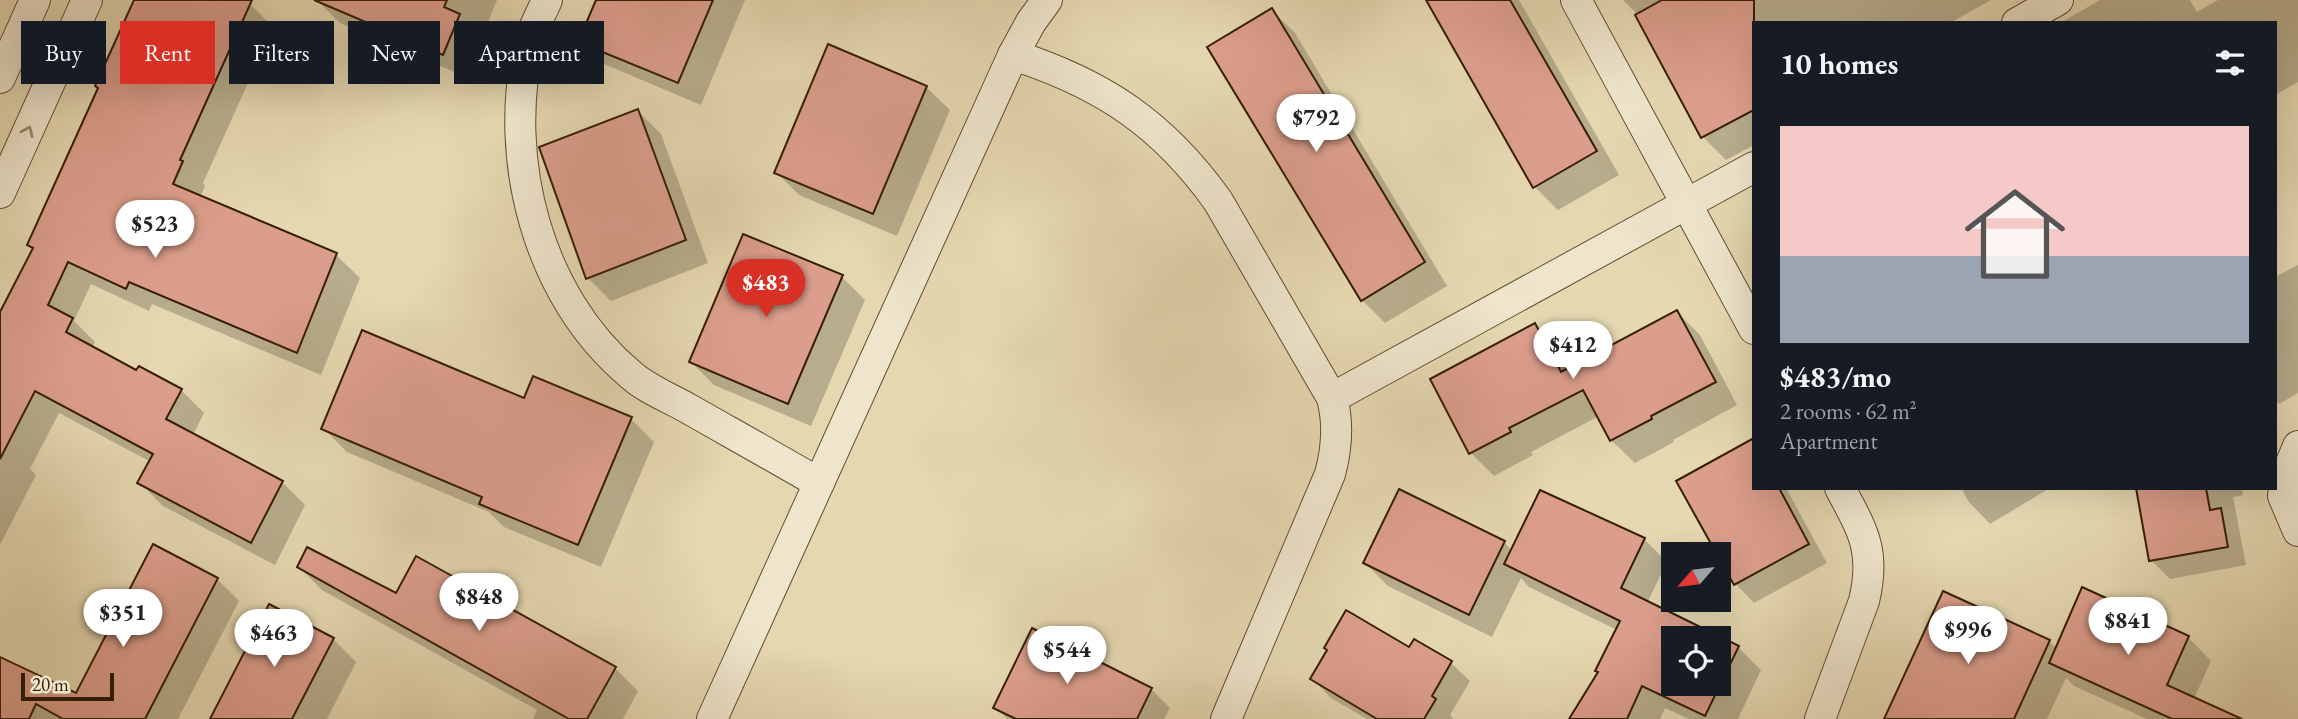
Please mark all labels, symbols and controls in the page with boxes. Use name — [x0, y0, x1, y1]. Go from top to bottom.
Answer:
chip: Buy — [21, 21, 106, 84]
chip: Rent — [120, 21, 215, 84]
chip: Filters — [229, 21, 334, 84]
chip: New — [348, 21, 440, 84]
chip: Apartment — [454, 21, 604, 84]
text: 10 homes — [1780, 44, 1898, 83]
icon: filters — [2211, 44, 2249, 82]
pin: $792 — [1275, 94, 1357, 154]
text: $792 — [1292, 102, 1340, 132]
one-way arrow — [20, 126, 34, 138]
icon: home — [1952, 171, 2078, 297]
pin: $523 — [114, 201, 196, 260]
text: $523 — [131, 208, 179, 238]
pin: $483 — [725, 260, 807, 319]
text: $483 — [742, 267, 790, 297]
pin: $412 — [1532, 322, 1614, 381]
text: $412 — [1549, 329, 1597, 359]
text: $483/mo — [1780, 357, 1891, 396]
text: 2 rooms · 62 m² — [1780, 396, 1917, 426]
text: Apartment — [1780, 426, 1878, 456]
north arrow — [1661, 542, 1731, 612]
map controls — [1661, 542, 1731, 696]
pin: $848 — [438, 574, 520, 633]
text: $848 — [455, 581, 503, 611]
pin: $351 — [82, 590, 164, 649]
text: $351 — [99, 597, 147, 627]
pin: $841 — [2087, 598, 2169, 657]
text: $841 — [2104, 605, 2152, 635]
pin: $996 — [1927, 606, 2009, 666]
pin: $463 — [233, 610, 315, 669]
text: $996 — [1944, 614, 1992, 644]
text: $463 — [250, 617, 298, 647]
pin: $544 — [1026, 626, 1108, 686]
button: locate — [1661, 626, 1731, 696]
text: $544 — [1043, 634, 1091, 664]
scale bar — [21, 670, 114, 702]
text: 20 m — [32, 672, 69, 697]

